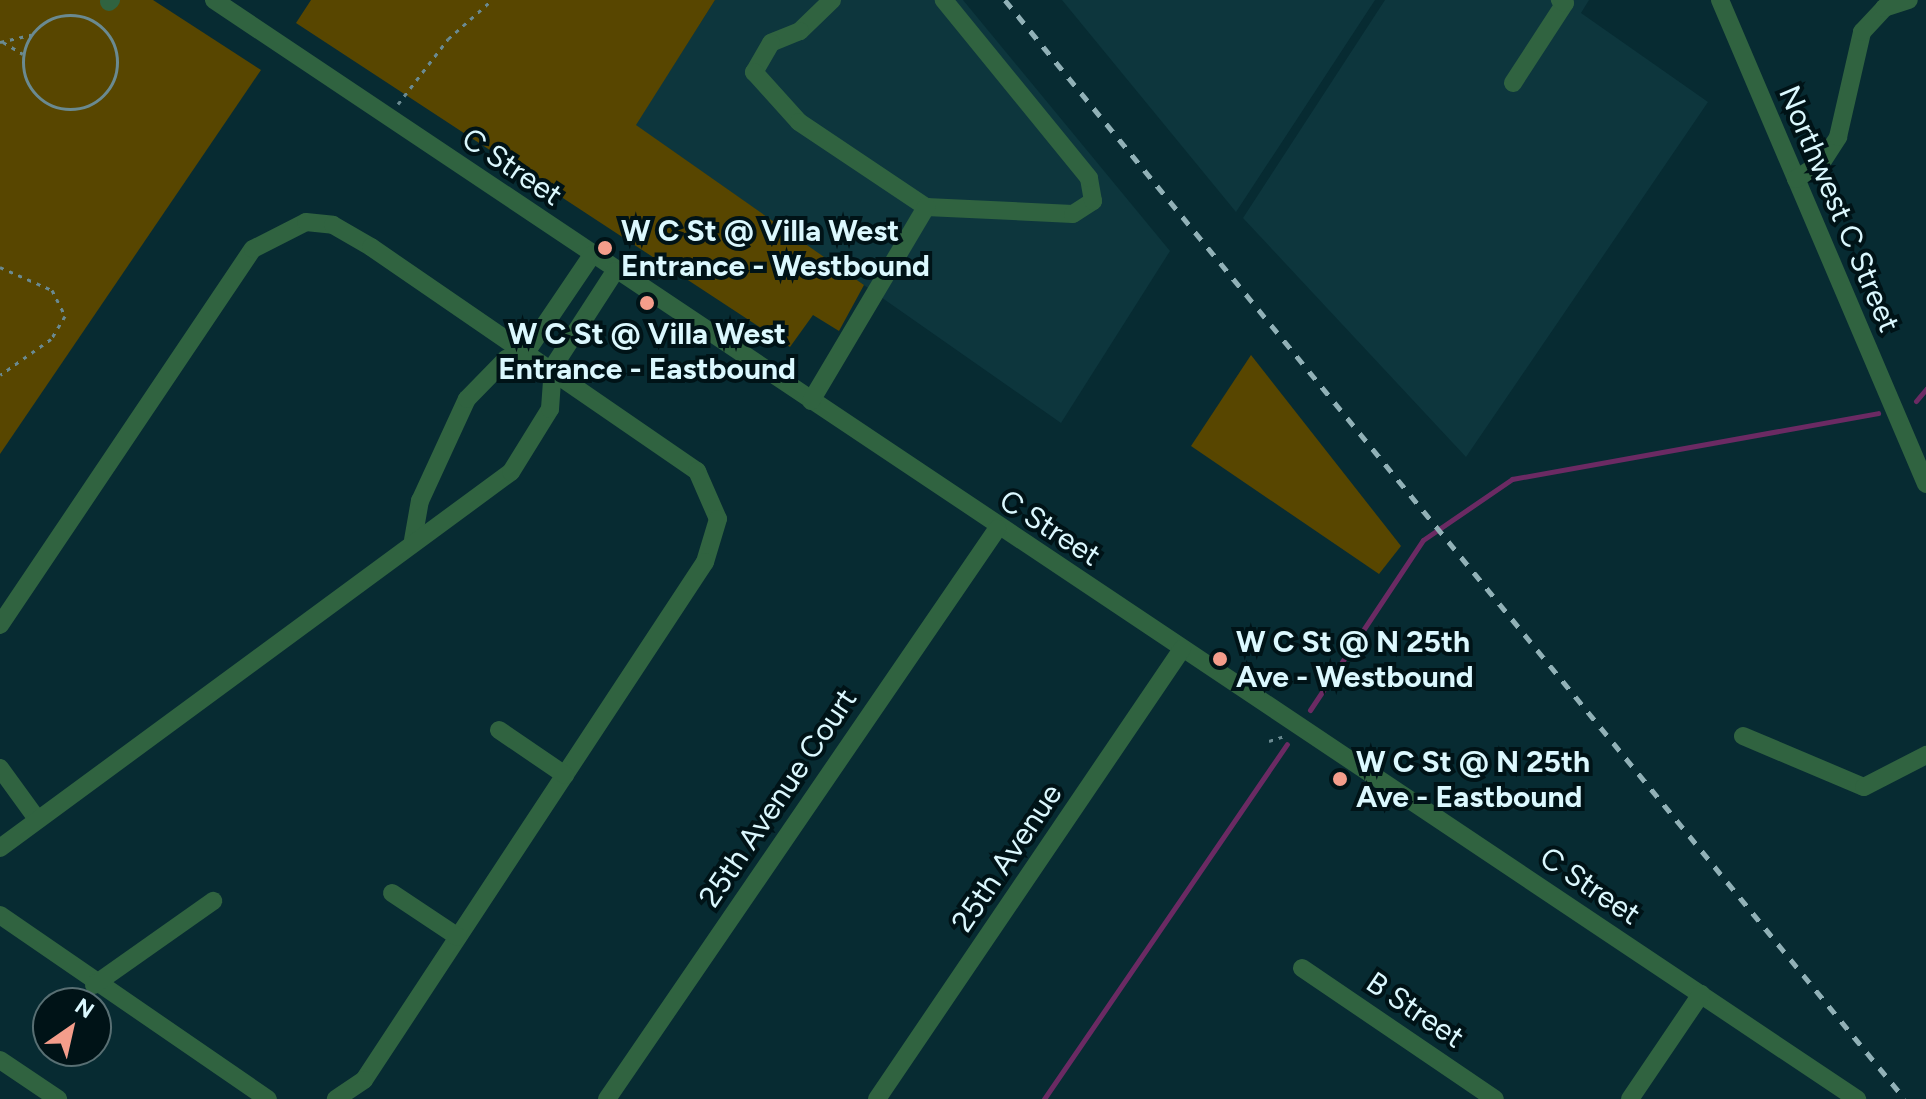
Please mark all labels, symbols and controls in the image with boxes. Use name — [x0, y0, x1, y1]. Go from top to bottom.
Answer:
street label: Northwest C Street — [1771, 80, 1907, 338]
street label: C Street — [455, 120, 569, 214]
place label: W C St @ Villa West Entrance - Westbound — [621, 213, 930, 284]
marker: W C St @ Villa West Entrance - Westbound — [596, 239, 614, 257]
marker: W C St @ Villa West Entrance - Eastbound — [638, 294, 656, 312]
place label: W C St @ Villa West Entrance - Eastbound — [498, 316, 796, 386]
street label: C Street — [993, 482, 1107, 574]
place label: W C St @ N 25th Ave - Westbound — [1236, 624, 1474, 694]
marker: W C St @ N 25th Ave - Westbound — [1211, 650, 1229, 668]
street label: 25th Avenue Court — [692, 682, 864, 914]
place label: W C St @ N 25th Ave - Eastbound — [1356, 744, 1590, 814]
marker: W C St @ N 25th Ave - Eastbound — [1331, 770, 1349, 788]
street label: 25th Avenue — [944, 777, 1070, 939]
street label: C Street — [1533, 839, 1647, 933]
street label: B Street — [1359, 964, 1471, 1056]
north arrow — [32, 987, 112, 1067]
text: N — [70, 992, 99, 1024]

